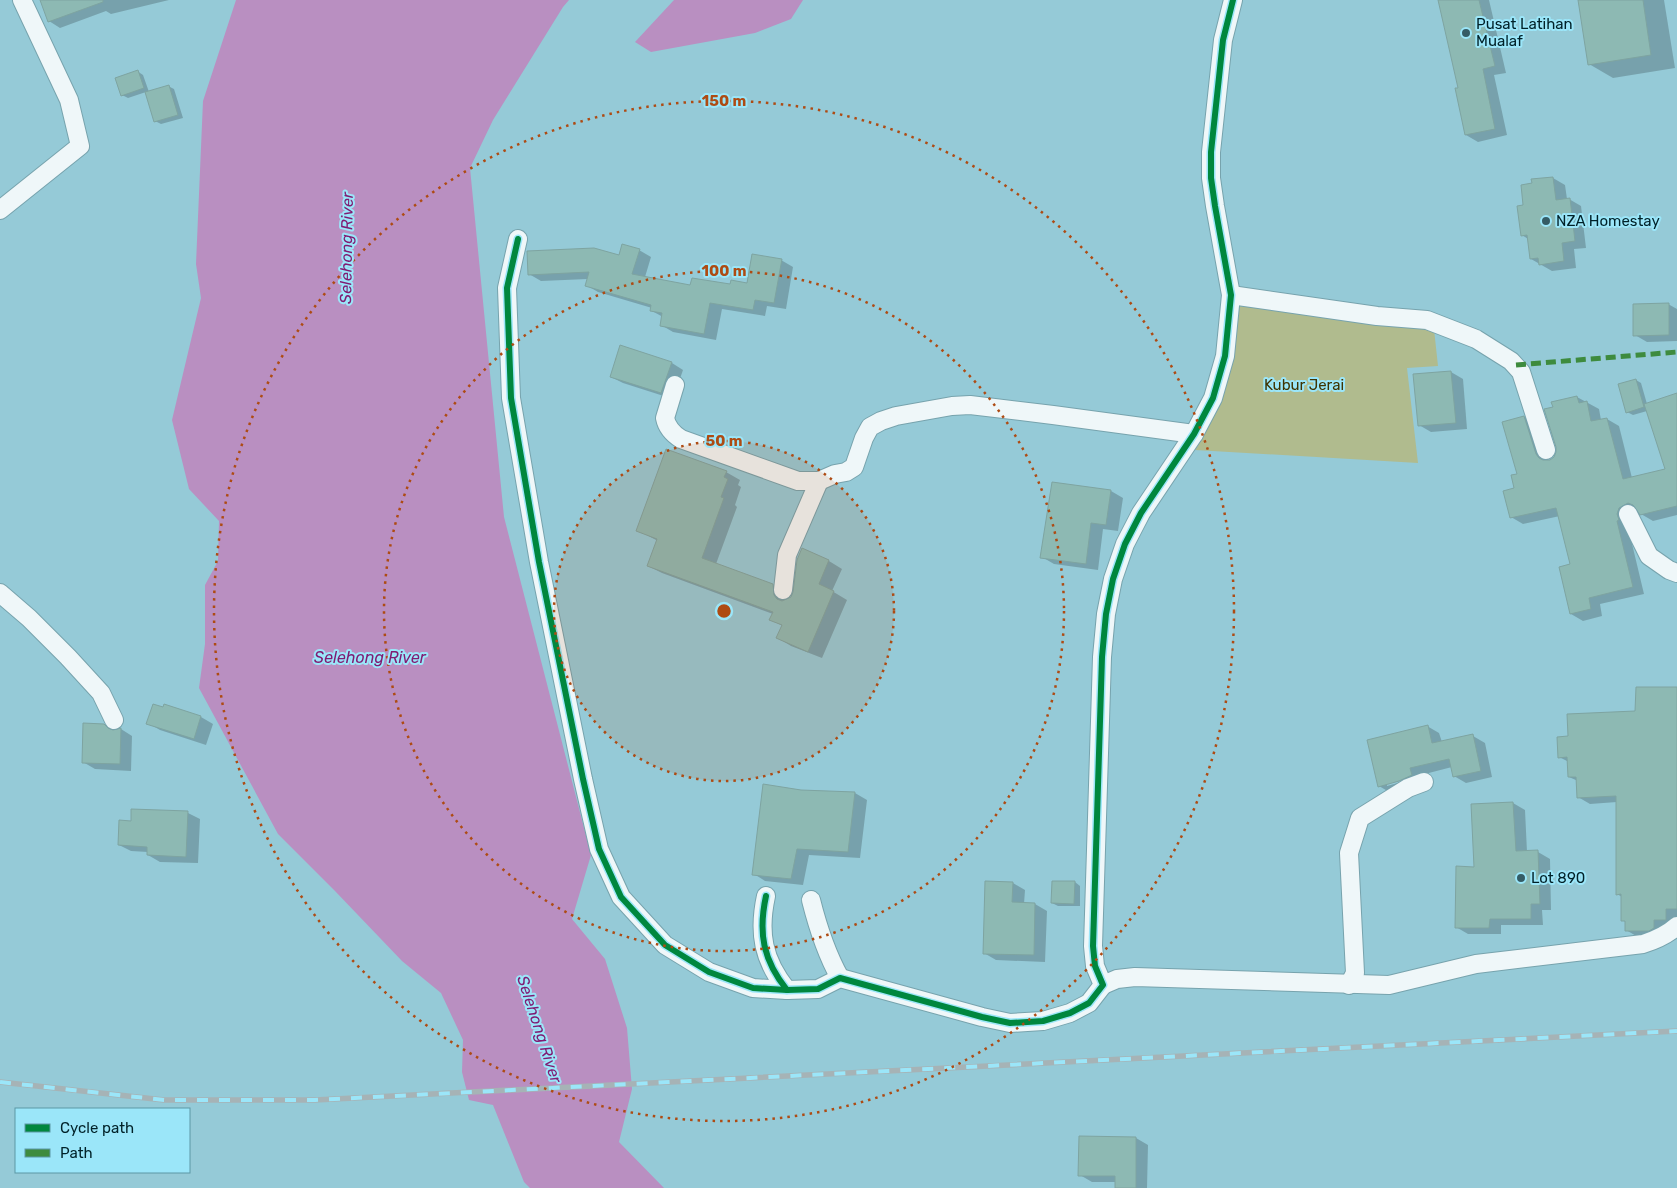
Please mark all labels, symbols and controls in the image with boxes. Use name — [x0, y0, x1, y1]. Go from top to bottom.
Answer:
place label: Pusat Latihan Mualaf — [1476, 15, 1573, 50]
marker: Pusat Latihan Mualaf — [1460, 27, 1472, 39]
text: 150 m — [702, 92, 746, 110]
water label: Selehong River — [336, 191, 357, 304]
place label: NZA Homestay — [1556, 212, 1660, 230]
marker: NZA Homestay — [1540, 215, 1552, 227]
text: 100 m — [702, 262, 746, 280]
park label: Kubur Jerai — [1264, 376, 1344, 394]
text: 50 m — [706, 432, 742, 450]
centre of rings — [715, 602, 733, 620]
water label: Selehong River — [314, 648, 427, 667]
place label: Lot 890 — [1531, 869, 1585, 887]
marker: Lot 890 — [1515, 872, 1527, 884]
water label: Selehong River — [513, 973, 566, 1086]
legend — [15, 1108, 190, 1173]
text: Cycle path — [60, 1119, 134, 1137]
text: Path — [60, 1144, 93, 1162]

